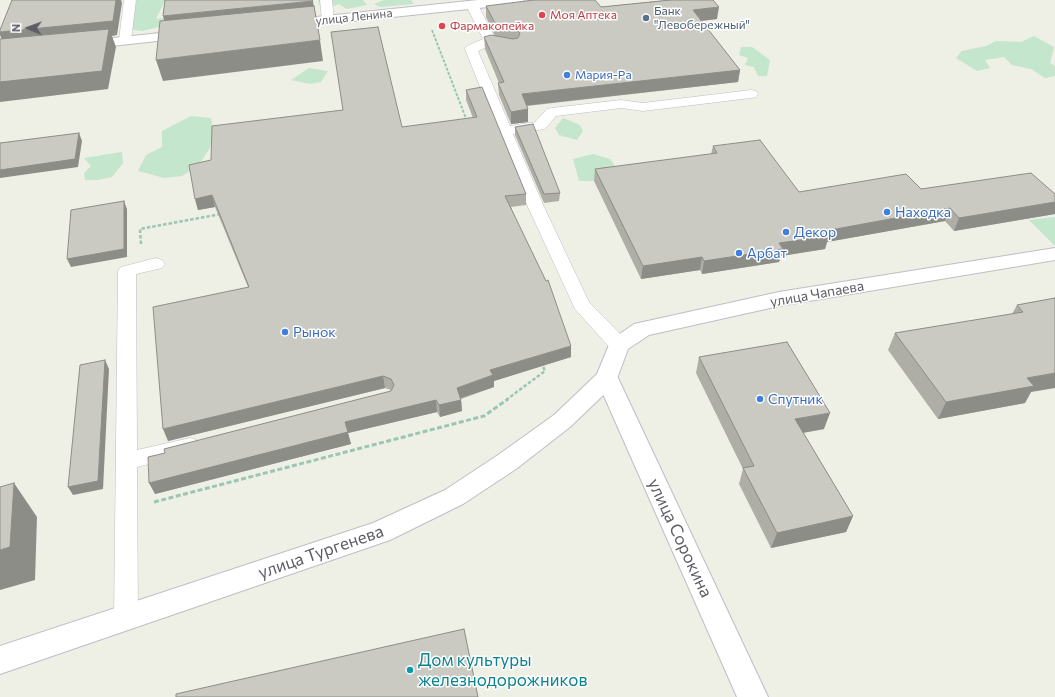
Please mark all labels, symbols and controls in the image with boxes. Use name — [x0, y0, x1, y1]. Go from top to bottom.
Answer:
place label: Банк "Левобережный" — [654, 4, 750, 32]
street label: улица Ленина — [315, 6, 393, 28]
north arrow — [8, 8, 48, 48]
place label: Моя Аптека — [550, 8, 617, 22]
marker: Моя Аптека — [537, 10, 547, 20]
marker: Банк "Левобережный" — [641, 13, 651, 23]
place label: Фармакопейка — [450, 19, 534, 33]
marker: Фармакопейка — [437, 21, 447, 31]
text: N — [9, 24, 22, 32]
place label: Мария-Ра — [575, 68, 632, 82]
marker: Мария-Ра — [562, 70, 572, 80]
place label: Находка — [895, 204, 951, 220]
marker: Находка — [882, 207, 892, 217]
place label: Декор — [794, 224, 836, 240]
marker: Декор — [781, 227, 791, 237]
place label: Арбат — [747, 245, 787, 261]
marker: Арбат — [734, 248, 744, 258]
street label: улица Чапаева — [769, 277, 865, 311]
place label: Рынок — [293, 324, 336, 340]
marker: Рынок — [280, 327, 290, 337]
place label: Спутник — [768, 391, 823, 407]
marker: Спутник — [755, 394, 765, 404]
street label: улица Сорокина — [643, 475, 717, 601]
street label: улица Тургенева — [256, 521, 386, 583]
place label: Дом культуры железнодорожников — [418, 650, 587, 690]
marker: Дом культуры железнодорожников — [405, 665, 415, 675]

